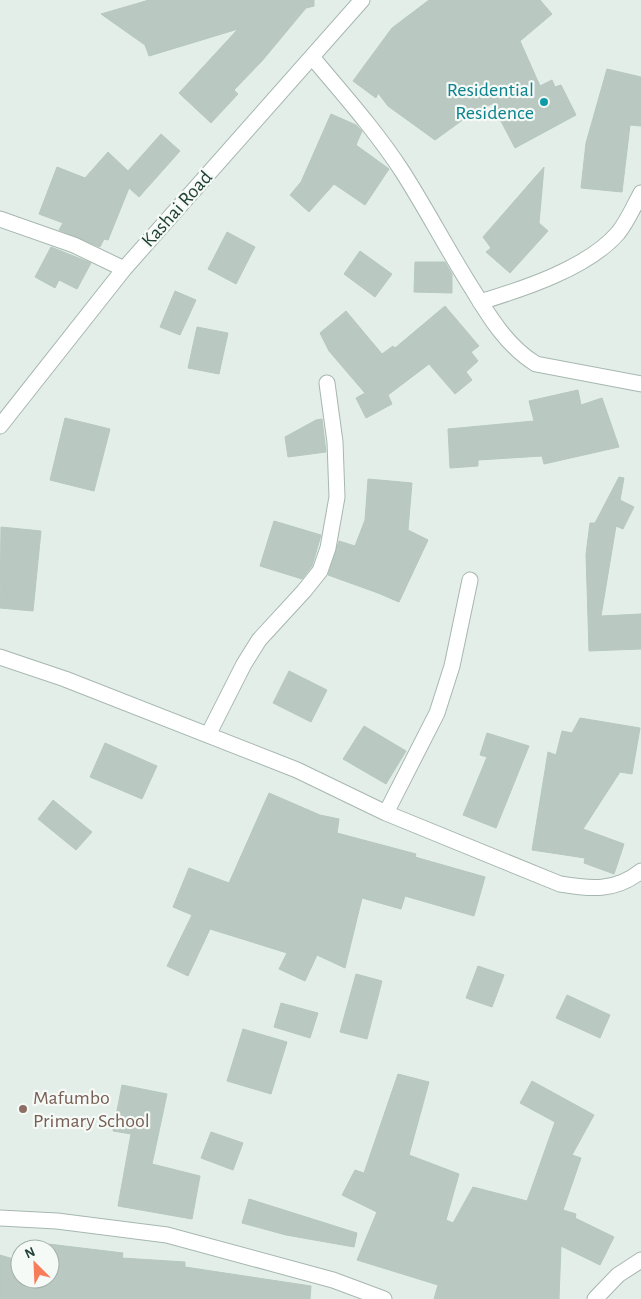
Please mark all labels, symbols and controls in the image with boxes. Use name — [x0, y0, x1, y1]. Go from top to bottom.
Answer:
place label: Residential Residence — [447, 80, 534, 123]
marker: Residential Residence — [538, 96, 550, 108]
street label: Kashai Road — [138, 167, 216, 251]
place label: Mafumbo Primary School — [33, 1088, 150, 1131]
marker: Mafumbo Primary School — [17, 1103, 29, 1115]
north arrow — [10, 1239, 60, 1289]
text: N — [23, 1245, 37, 1261]

